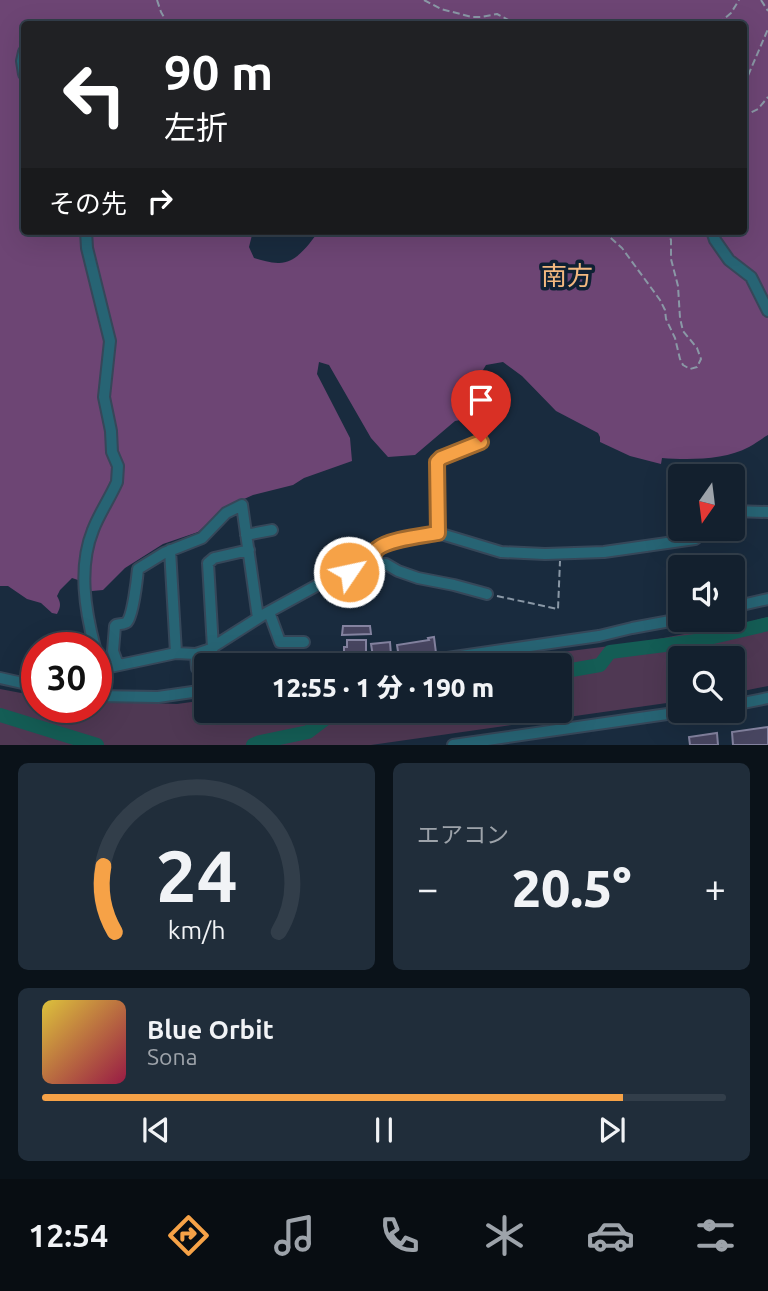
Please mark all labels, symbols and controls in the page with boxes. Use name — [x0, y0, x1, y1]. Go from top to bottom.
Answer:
text: 90 m — [164, 44, 273, 99]
icon: left — [49, 49, 140, 140]
text: 左折 — [164, 109, 228, 145]
icon: right — [141, 182, 179, 220]
text: その先 — [49, 189, 127, 218]
district label: 南方 — [541, 261, 593, 290]
pin — [451, 370, 511, 442]
icon: arrive — [462, 381, 500, 419]
north arrow — [668, 464, 746, 541]
map controls — [668, 464, 745, 723]
position arrow — [312, 535, 386, 609]
button: sound — [668, 555, 745, 632]
speed limit sign: 30 — [21, 632, 112, 723]
button: search — [668, 646, 745, 723]
text: 12:55 · 1 分 · 190 m — [272, 673, 494, 702]
text: エアコン — [417, 822, 509, 847]
text: 24 — [155, 835, 238, 917]
text: 20.5° — [512, 859, 631, 917]
text: − — [417, 867, 438, 909]
text: + — [705, 867, 726, 909]
text: km/h — [168, 916, 225, 944]
text: Blue Orbit — [147, 1015, 274, 1044]
text: Sona — [147, 1044, 197, 1069]
icon: previous — [137, 1111, 175, 1149]
icon: pause — [365, 1111, 403, 1149]
icon: next — [593, 1111, 631, 1149]
icon: directions — [164, 1211, 213, 1260]
icon: music — [270, 1211, 319, 1260]
icon: phone — [375, 1211, 424, 1260]
icon: climate — [480, 1211, 529, 1260]
icon: car — [586, 1211, 635, 1260]
icon: filters — [691, 1211, 740, 1260]
text: 12:54 — [28, 1217, 108, 1253]

